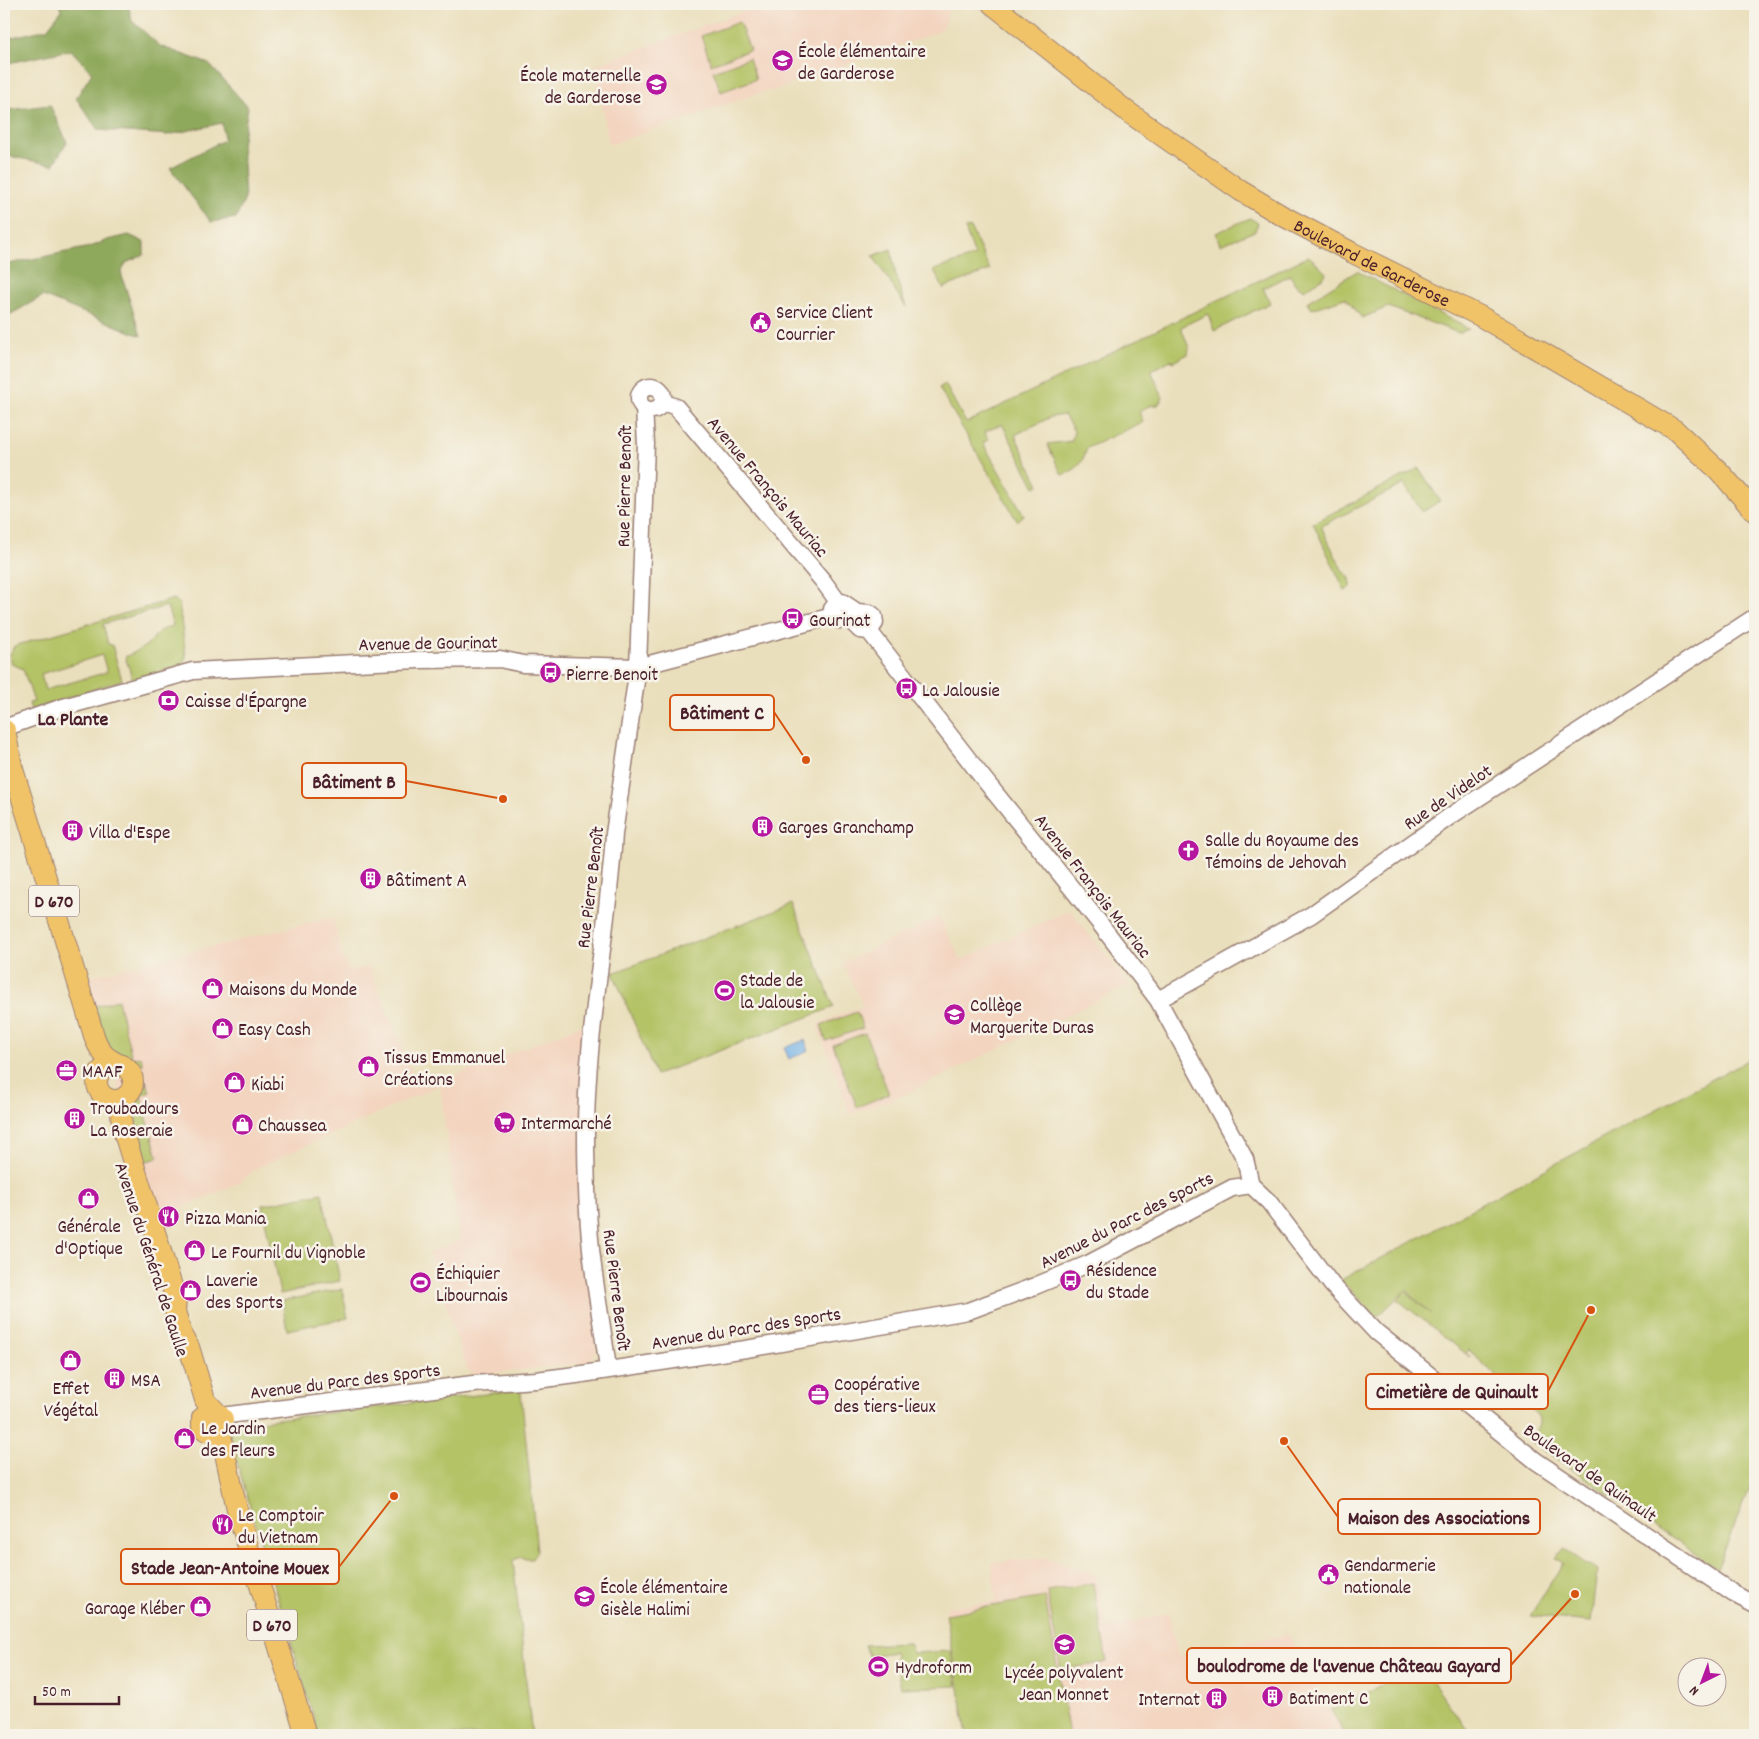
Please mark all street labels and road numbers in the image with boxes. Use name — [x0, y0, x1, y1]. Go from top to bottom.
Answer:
street label: Boulevard de Garderose — [1288, 214, 1454, 316]
street label: Avenue François Mauriac — [699, 412, 833, 565]
street label: Rue Pierre Benoît — [612, 425, 641, 548]
street label: Avenue de Gourinat — [358, 631, 498, 660]
street label: Rue de Videlot — [1399, 759, 1499, 839]
street label: Avenue François Mauriac — [1026, 809, 1156, 965]
street label: Rue Pierre Benoît — [572, 825, 613, 950]
road number: D 670 — [29, 886, 79, 916]
street label: Avenue du Général de Gaulle — [105, 1159, 194, 1361]
street label: Avenue du Parc des Sports — [1036, 1167, 1219, 1278]
street label: Rue Pierre Benoît — [594, 1228, 635, 1353]
street label: Avenue du Parc des Sports — [650, 1302, 843, 1359]
street label: Avenue du Parc des Sports — [249, 1358, 442, 1409]
street label: Boulevard de Quinault — [1517, 1419, 1661, 1531]
road number: D 670 — [247, 1610, 297, 1640]

